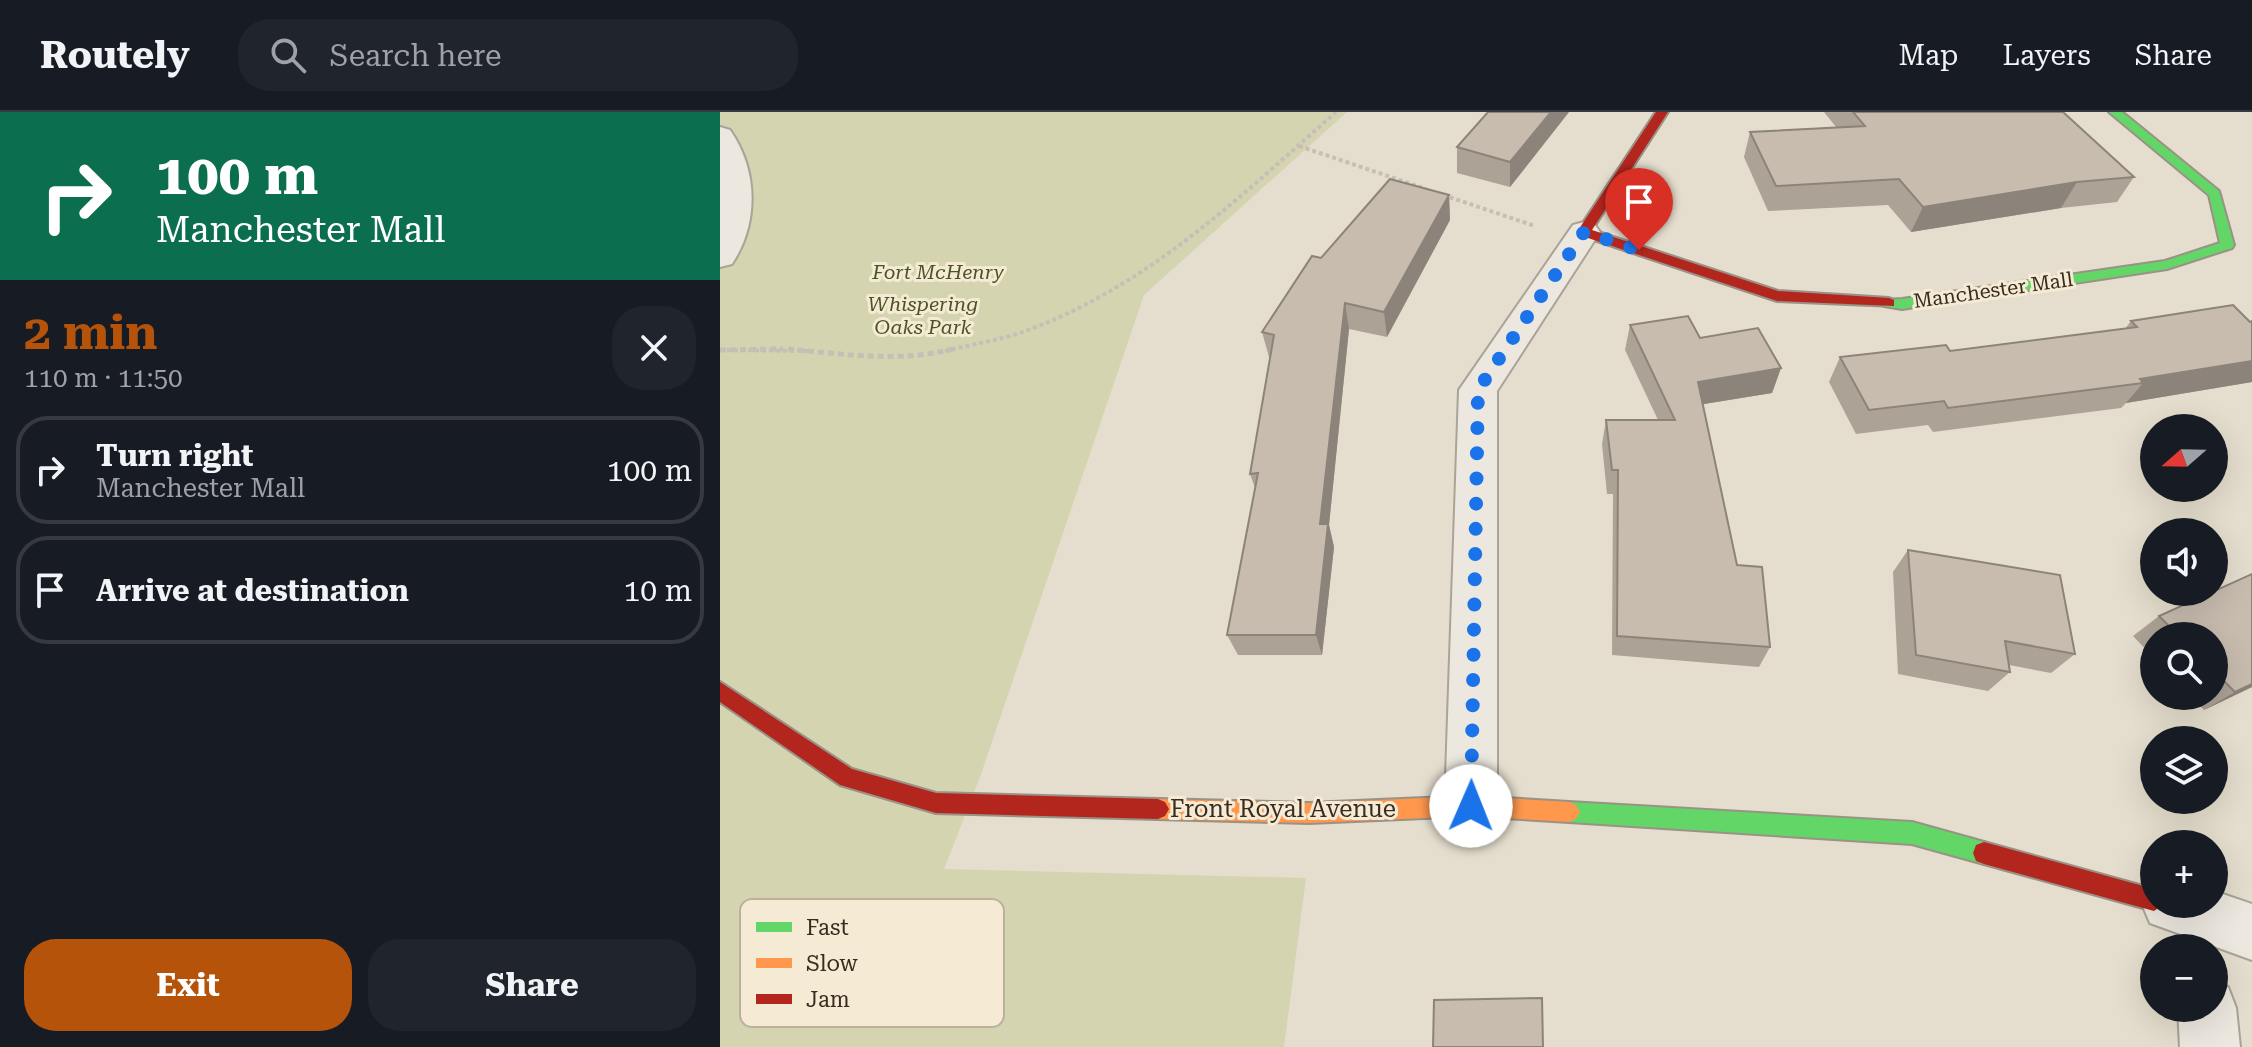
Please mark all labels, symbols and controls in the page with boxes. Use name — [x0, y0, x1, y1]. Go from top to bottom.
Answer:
search box — [238, 19, 798, 91]
text: Routely — [40, 33, 190, 77]
icon: search — [266, 33, 310, 77]
text: Search here — [330, 38, 501, 73]
text: Map — [1899, 39, 1958, 72]
text: Layers — [2002, 39, 2091, 72]
text: Share — [2135, 39, 2212, 72]
text: 100 m — [156, 142, 318, 208]
icon: right — [24, 144, 128, 248]
pin — [1605, 168, 1673, 250]
icon: arrive — [1617, 180, 1661, 224]
text: Manchester Mall — [156, 209, 445, 251]
park label: Fort McHenry — [871, 260, 1004, 284]
street label: Manchester Mall — [1912, 267, 2074, 313]
park label: Whispering Oaks Park — [868, 292, 978, 339]
text: 2 min — [24, 305, 157, 361]
button: close — [612, 306, 696, 390]
text: 110 m · 11:50 — [24, 363, 183, 393]
north arrow — [2140, 414, 2228, 502]
map controls — [2140, 414, 2228, 1022]
text: Turn right — [96, 438, 253, 473]
icon: right — [28, 448, 72, 492]
text: 100 m — [607, 453, 692, 488]
text: Manchester Mall — [96, 473, 305, 503]
button: sound — [2140, 518, 2228, 606]
icon: arrive — [28, 568, 72, 612]
text: Arrive at destination — [96, 573, 409, 608]
text: 10 m — [623, 573, 692, 608]
button: search — [2140, 622, 2228, 710]
button: layers — [2140, 726, 2228, 814]
position arrow — [1429, 764, 1513, 848]
street label: Front Royal Avenue — [1170, 795, 1396, 823]
button: + — [2140, 830, 2228, 918]
legend — [740, 899, 1004, 1027]
text: Fast — [806, 915, 849, 940]
button: − — [2140, 934, 2228, 1022]
button: Exit — [24, 939, 352, 1031]
button: Share — [368, 939, 696, 1031]
text: Slow — [806, 951, 859, 976]
text: Jam — [806, 987, 850, 1012]

